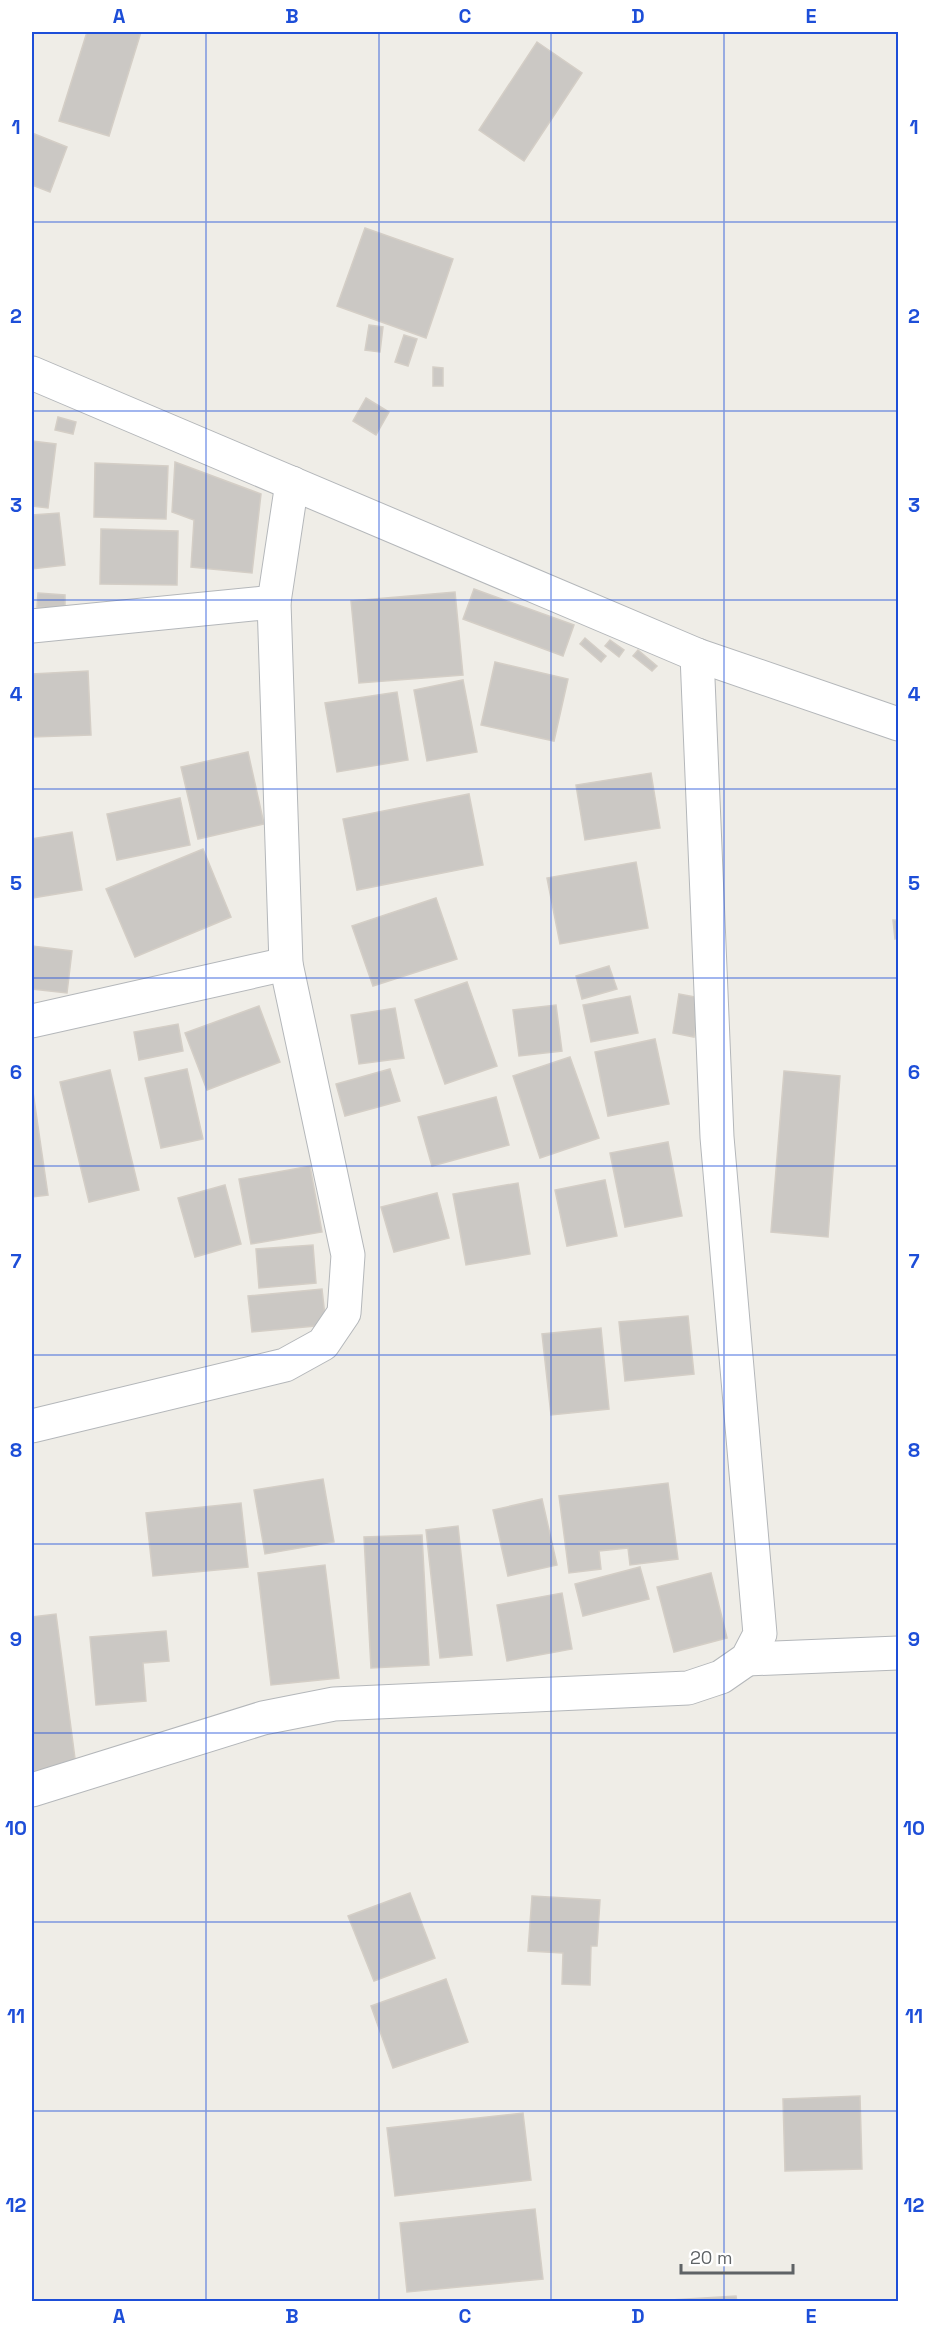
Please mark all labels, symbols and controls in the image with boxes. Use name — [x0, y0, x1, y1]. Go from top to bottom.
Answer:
text: A — [113, 3, 126, 29]
text: B — [285, 3, 299, 29]
text: C — [459, 3, 472, 29]
text: D — [631, 3, 645, 29]
text: E — [805, 3, 817, 29]
text: 1 — [11, 114, 21, 140]
text: 1 — [909, 114, 919, 140]
text: 2 — [10, 303, 22, 329]
text: 2 — [908, 303, 920, 329]
text: 3 — [10, 492, 22, 518]
text: 3 — [908, 492, 920, 518]
text: 4 — [10, 681, 23, 707]
text: 4 — [908, 681, 921, 707]
text: 5 — [10, 870, 22, 896]
text: 5 — [908, 870, 920, 896]
text: 6 — [10, 1059, 22, 1085]
text: 6 — [908, 1059, 920, 1085]
text: 7 — [10, 1248, 22, 1274]
text: 7 — [908, 1248, 920, 1274]
text: 8 — [10, 1437, 22, 1463]
text: 8 — [908, 1437, 920, 1463]
text: 9 — [10, 1626, 22, 1652]
text: 9 — [908, 1626, 920, 1652]
text: 10 — [5, 1815, 27, 1841]
text: 10 — [903, 1815, 925, 1841]
text: 11 — [7, 2003, 25, 2029]
text: 11 — [905, 2003, 923, 2029]
text: 12 — [6, 2192, 27, 2218]
text: 12 — [904, 2192, 925, 2218]
scale bar — [681, 2237, 794, 2275]
text: 20 m — [690, 2246, 733, 2269]
text: A — [113, 2303, 126, 2329]
text: B — [285, 2303, 299, 2329]
text: C — [459, 2303, 472, 2329]
text: D — [631, 2303, 645, 2329]
text: E — [805, 2303, 817, 2329]

